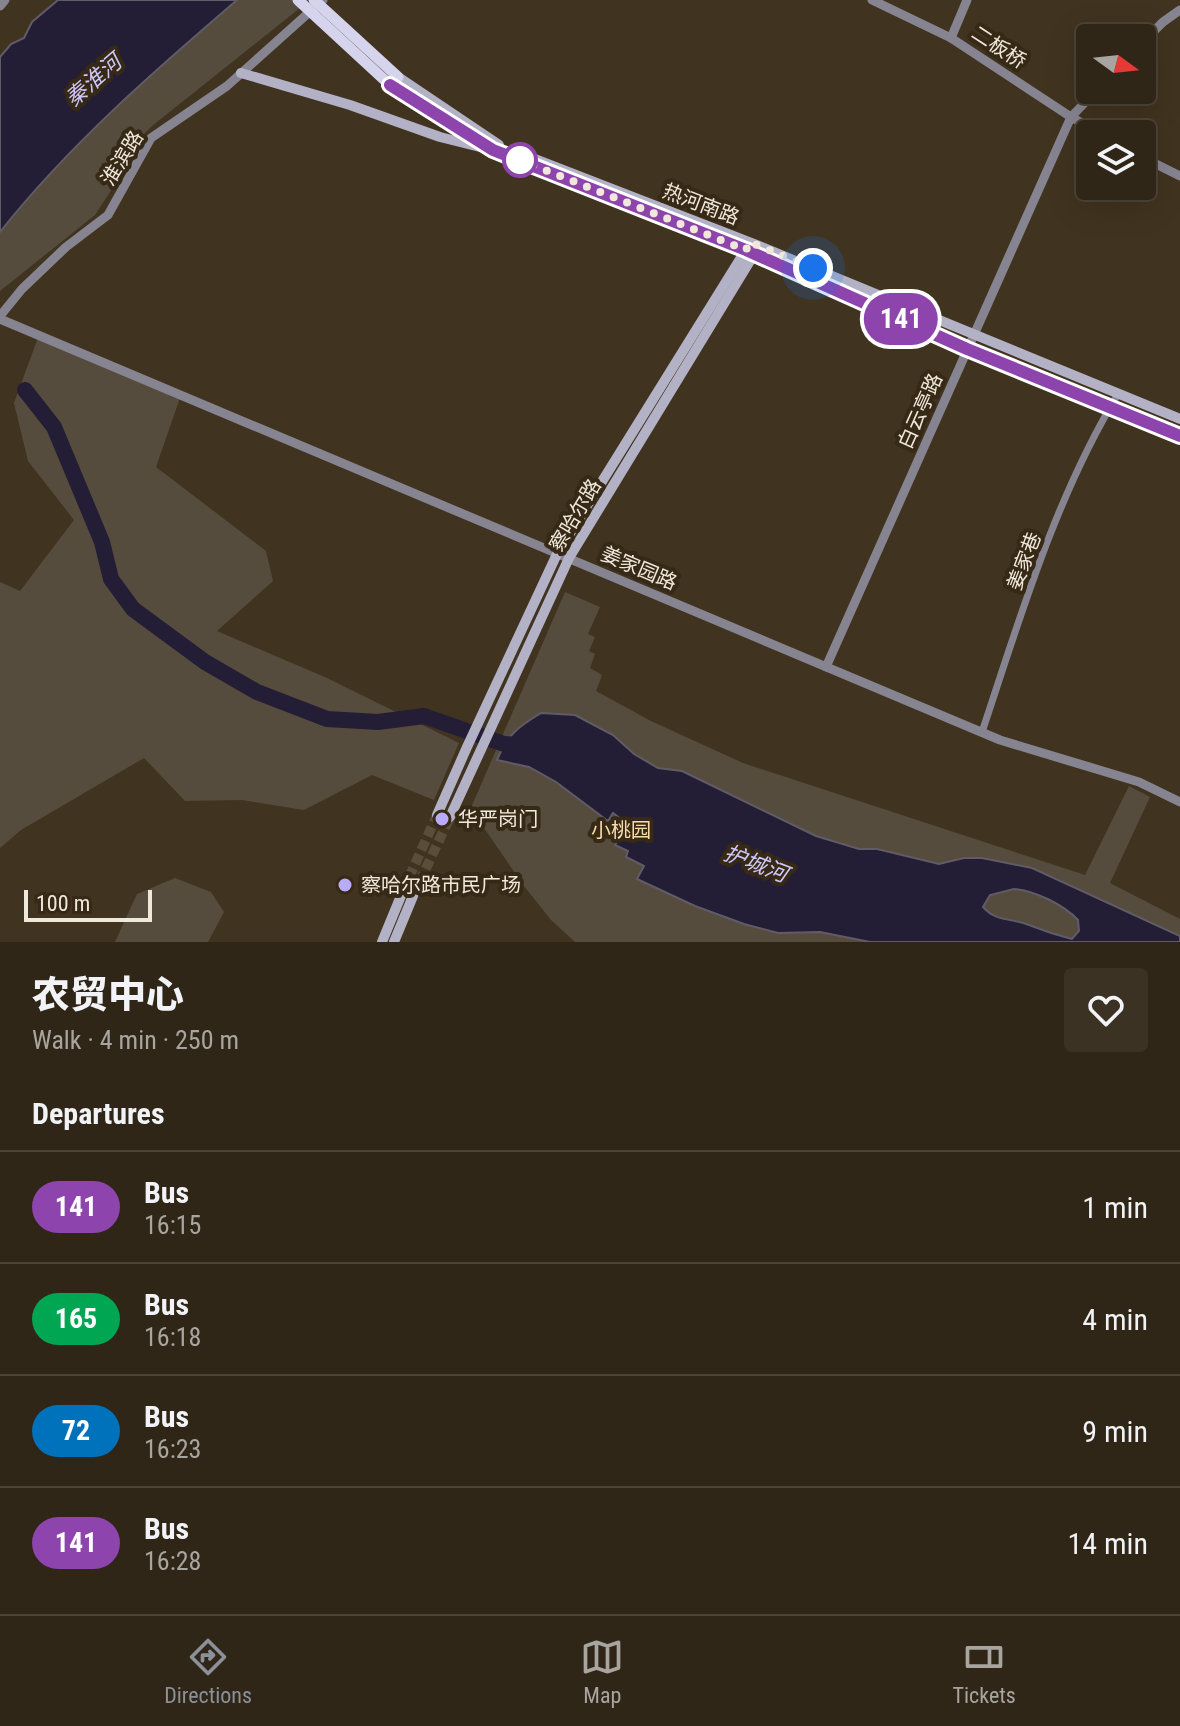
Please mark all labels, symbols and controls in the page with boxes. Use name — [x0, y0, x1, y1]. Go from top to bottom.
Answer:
street label: 二板桥 — [967, 21, 1031, 73]
north arrow — [1076, 24, 1156, 104]
map controls — [1076, 24, 1156, 200]
water label: 秦淮河 — [60, 47, 129, 111]
button: layers — [1076, 120, 1156, 200]
street label: 淮滨路 — [96, 126, 148, 190]
unlabelled marker — [503, 143, 537, 177]
street label: 热河南路 — [659, 178, 743, 230]
your location — [793, 248, 833, 288]
line badge: 141 — [855, 293, 947, 345]
text: 141 — [880, 302, 922, 335]
street label: 白云亭路 — [893, 370, 947, 452]
street label: 察哈尔路 — [544, 475, 606, 555]
street label: 姜家巷 — [1002, 529, 1046, 593]
street label: 姜家园路 — [597, 541, 681, 595]
place label: 华严岗门 — [458, 807, 538, 831]
marker: 华严岗门 — [433, 810, 451, 828]
park label: 小桃园 — [591, 818, 651, 842]
water label: 护城河 — [721, 840, 795, 888]
place label: 察哈尔路市民广场 — [361, 873, 521, 897]
marker: 察哈尔路市民广场 — [336, 876, 354, 894]
scale bar — [24, 886, 152, 922]
text: 100 m — [36, 891, 90, 916]
button: heart — [1064, 968, 1148, 1052]
text: 农贸中心 — [32, 973, 184, 1017]
text: Walk · 4 min · 250 m — [32, 1025, 239, 1055]
text: Departures — [32, 1096, 165, 1131]
text: Bus — [144, 1175, 189, 1210]
text: 141 — [55, 1190, 97, 1223]
text: 1 min — [1082, 1190, 1148, 1225]
text: 16:15 — [144, 1210, 201, 1240]
text: Bus — [144, 1287, 189, 1322]
text: 165 — [55, 1302, 97, 1335]
text: 4 min — [1082, 1302, 1148, 1337]
text: 16:18 — [144, 1322, 201, 1352]
text: Bus — [144, 1399, 189, 1434]
text: 72 — [62, 1414, 90, 1447]
text: 9 min — [1082, 1414, 1148, 1449]
text: 16:23 — [144, 1434, 201, 1464]
text: Bus — [144, 1511, 189, 1546]
text: 141 — [55, 1526, 97, 1559]
text: 14 min — [1067, 1526, 1148, 1561]
text: 16:28 — [144, 1546, 201, 1576]
tab: Directions — [164, 1635, 252, 1708]
tab: Map — [580, 1635, 624, 1708]
tab: Tickets — [953, 1635, 1016, 1708]

